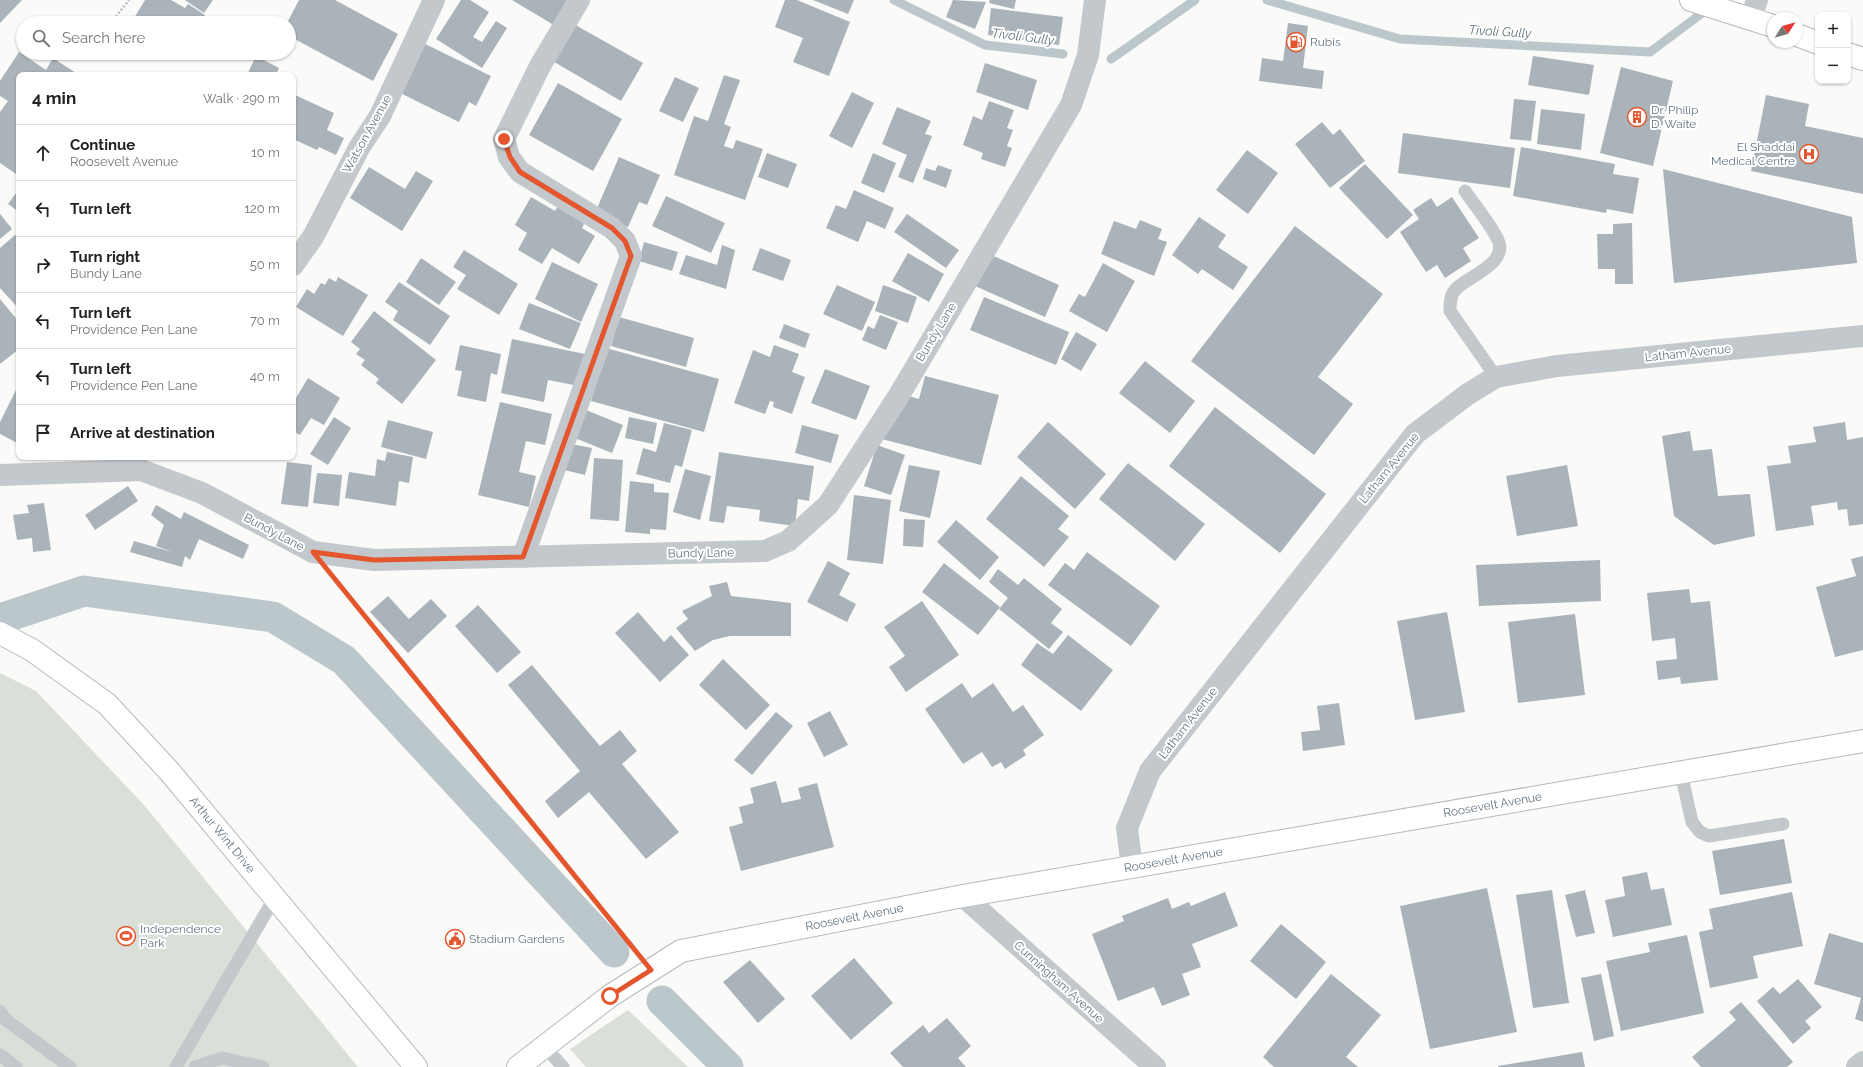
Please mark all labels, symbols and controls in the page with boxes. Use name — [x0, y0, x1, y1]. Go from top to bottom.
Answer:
north arrow — [1767, 12, 1803, 48]
map controls — [1815, 12, 1851, 84]
button: + — [1815, 12, 1851, 48]
search box — [16, 16, 296, 60]
water label: Tivoli Gully — [1468, 22, 1532, 41]
water label: Tivoli Gully — [991, 25, 1056, 48]
icon: search — [30, 27, 52, 49]
text: Search here — [62, 29, 145, 47]
fuel station icon: Rubis — [1285, 31, 1307, 53]
place label: Rubis — [1310, 35, 1341, 49]
button: − — [1815, 48, 1851, 84]
text: 4 min — [32, 88, 76, 108]
text: Walk · 290 m — [203, 91, 280, 106]
street label: Watson Avenue — [340, 92, 394, 176]
place label: Dr. Philip D. Waite — [1651, 103, 1698, 131]
building icon: Dr. Philip D. Waite — [1626, 106, 1648, 128]
route end — [495, 130, 513, 148]
text: Continue — [70, 136, 135, 154]
place label: El Shaddai Medical Centre — [1711, 140, 1795, 168]
icon: ahead — [32, 142, 54, 164]
hospital icon: El Shaddai Medical Centre — [1798, 143, 1820, 165]
text: 10 m — [251, 145, 280, 160]
text: Roosevelt Avenue — [70, 154, 178, 169]
icon: left — [32, 198, 54, 220]
text: Turn left — [70, 200, 131, 218]
text: 120 m — [244, 201, 280, 216]
text: Turn right — [70, 248, 140, 266]
icon: right — [32, 254, 54, 276]
text: 50 m — [250, 257, 280, 272]
text: Bundy Lane — [70, 266, 142, 281]
street label: Bundy Lane — [913, 300, 959, 364]
text: Turn left — [70, 304, 131, 322]
icon: left — [32, 310, 54, 332]
text: 70 m — [250, 313, 280, 328]
text: Providence Pen Lane — [70, 322, 197, 337]
street label: Latham Avenue — [1644, 341, 1732, 365]
text: Turn left — [70, 360, 131, 378]
icon: left — [32, 366, 54, 388]
text: 40 m — [250, 369, 280, 384]
text: Providence Pen Lane — [70, 378, 197, 393]
icon: arrive — [32, 422, 54, 444]
text: Arrive at destination — [70, 424, 215, 442]
street label: Latham Avenue — [1356, 430, 1422, 506]
street label: Bundy Lane — [241, 510, 307, 554]
street label: Bundy Lane — [668, 545, 734, 561]
street label: Latham Avenue — [1156, 684, 1220, 762]
street label: Roosevelt Avenue — [1442, 789, 1543, 820]
street label: Arthur Wint Drive — [186, 794, 258, 876]
street label: Roosevelt Avenue — [1123, 844, 1224, 875]
street label: Roosevelt Avenue — [804, 901, 905, 934]
place label: Independence Park — [140, 922, 221, 950]
sports icon: Independence Park — [115, 925, 137, 947]
public building icon: Stadium Gardens — [444, 928, 466, 950]
place label: Stadium Gardens — [469, 932, 565, 946]
street label: Cunningham Avenue — [1011, 938, 1107, 1026]
route start — [601, 987, 619, 1005]

